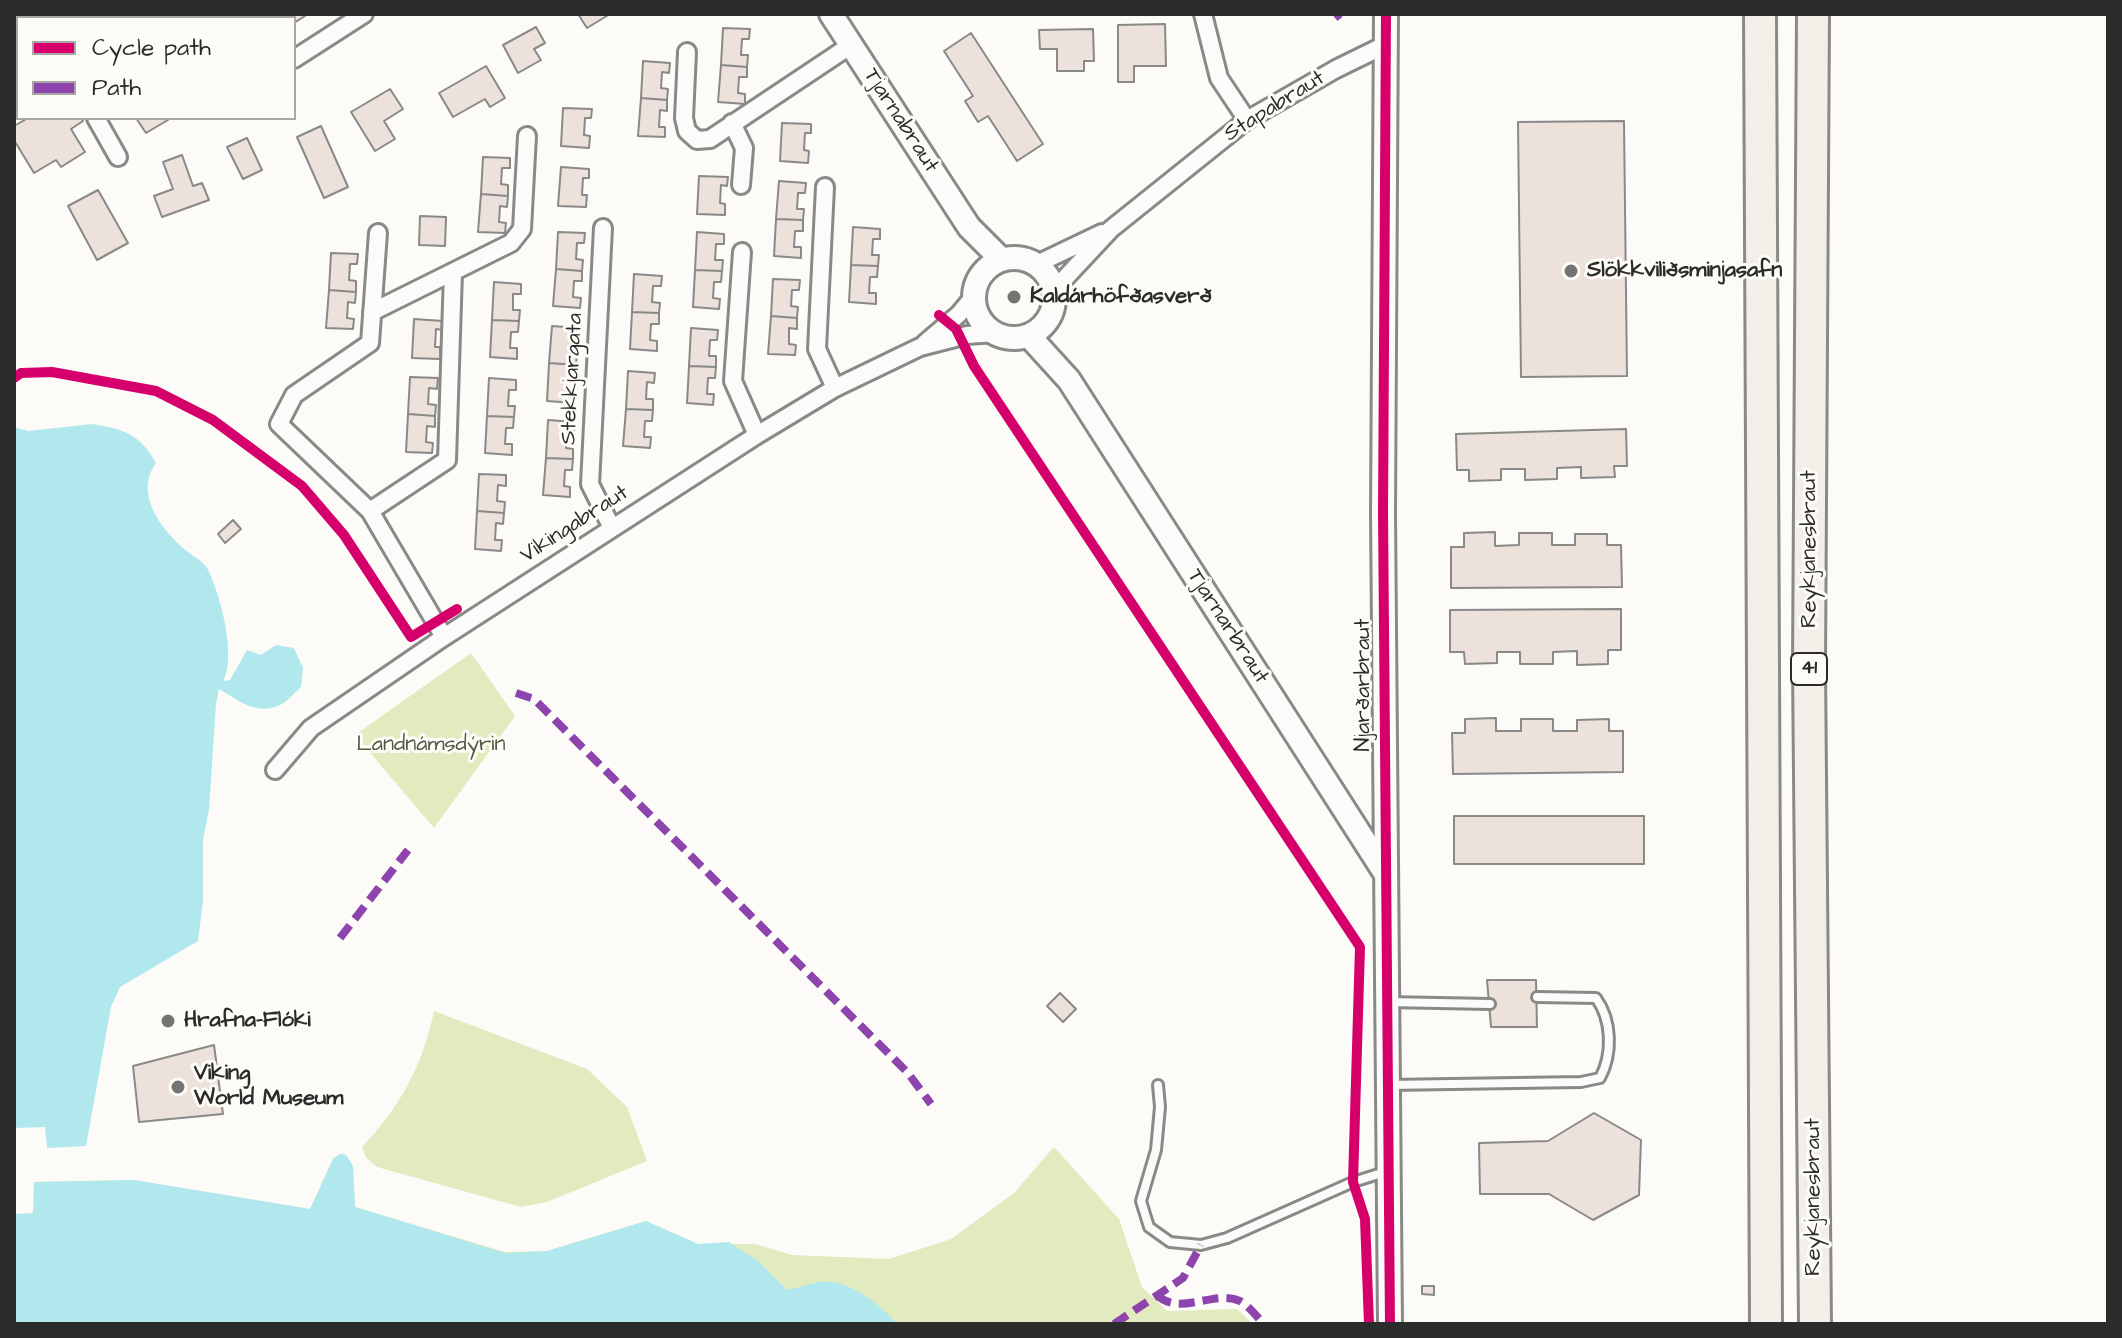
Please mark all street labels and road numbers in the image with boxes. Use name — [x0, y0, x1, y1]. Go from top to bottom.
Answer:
street label: Tjarnabraut — [857, 64, 943, 178]
street label: Stapabraut — [1220, 66, 1330, 148]
street label: Stekkjargata — [556, 312, 590, 446]
street label: Reykjanesbraut — [1797, 470, 1823, 628]
street label: Vikingabraut — [516, 480, 634, 570]
street label: Tjarnarbraut — [1180, 565, 1274, 689]
street label: Njarðarbraut — [1351, 619, 1377, 751]
road number: 41 — [1791, 653, 1827, 685]
street label: Reykjanesbraut — [1801, 1118, 1827, 1276]

